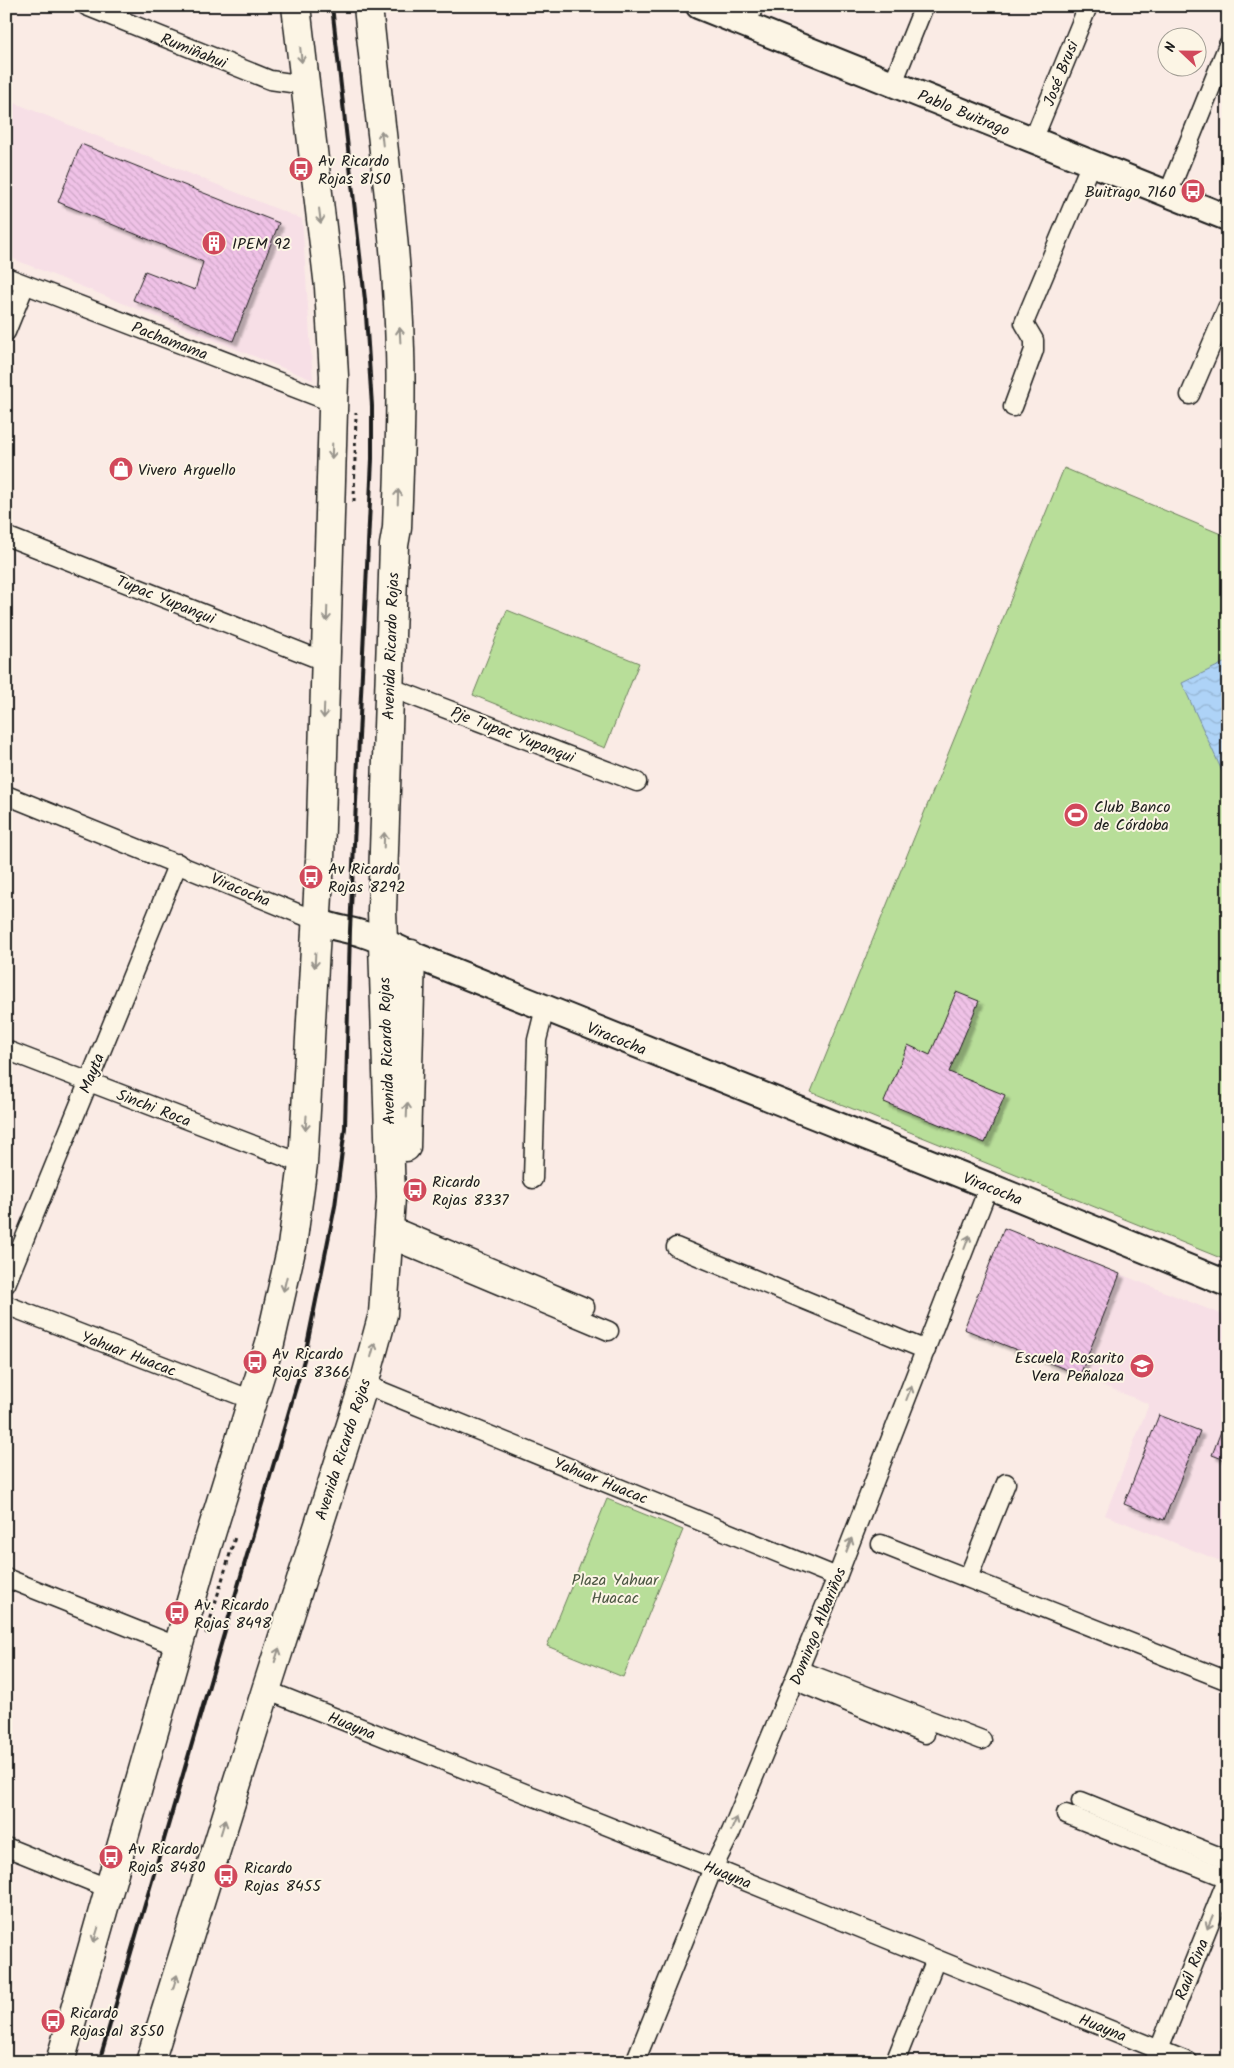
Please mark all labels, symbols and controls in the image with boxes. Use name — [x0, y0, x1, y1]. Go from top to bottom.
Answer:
street label: Rumiñahui — [156, 27, 232, 76]
north arrow — [1156, 28, 1206, 78]
street label: José Brusi — [1037, 36, 1086, 110]
text: N — [1159, 39, 1183, 56]
one-way arrow — [296, 46, 306, 62]
street label: Pablo Buitrago — [913, 83, 1013, 143]
one-way arrow — [377, 130, 387, 146]
place label: Av Ricardo Rojas 8150 — [318, 149, 391, 192]
bus stop icon: Av Ricardo Rojas 8150 — [288, 156, 314, 182]
bus stop icon: Buitrago 7160 — [1180, 178, 1206, 204]
place label: Buitrago 7160 — [1085, 180, 1176, 205]
one-way arrow — [315, 208, 325, 224]
building icon: IPEM 92 — [201, 230, 227, 256]
place label: IPEM 92 — [232, 232, 291, 257]
street label: Pachamama — [128, 315, 211, 367]
one-way arrow — [395, 327, 404, 343]
one-way arrow — [327, 443, 337, 459]
shop icon: Vivero Arguello — [108, 456, 134, 482]
place label: Vivero Arguello — [138, 458, 236, 483]
one-way arrow — [393, 489, 403, 506]
street label: Tupac Yupanqui — [112, 569, 220, 632]
street label: Avenida Ricardo Rojas — [376, 572, 407, 720]
one-way arrow — [322, 606, 332, 622]
street label: Pje Tupac Yupanqui — [447, 700, 579, 771]
one-way arrow — [319, 702, 329, 718]
place label: Club Banco de Córdoba — [1094, 795, 1171, 838]
sports icon: Club Banco de Córdoba — [1063, 802, 1089, 828]
one-way arrow — [379, 832, 389, 848]
place label: Av Ricardo Rojas 8292 — [328, 857, 405, 900]
bus stop icon: Av Ricardo Rojas 8292 — [298, 864, 324, 890]
street label: Viracocha — [207, 867, 274, 914]
one-way arrow — [310, 952, 319, 968]
street label: Avenida Ricardo Rojas — [372, 977, 403, 1125]
street label: Viracocha — [583, 1016, 650, 1063]
street label: Mayta — [73, 1050, 112, 1097]
street label: Sinchi Roca — [113, 1083, 194, 1134]
one-way arrow — [402, 1102, 412, 1118]
one-way arrow — [302, 1114, 311, 1130]
street label: Viracocha — [959, 1166, 1026, 1213]
place label: Ricardo Rojas 8337 — [432, 1170, 509, 1213]
bus stop icon: Ricardo Rojas 8337 — [402, 1177, 428, 1203]
one-way arrow — [963, 1235, 972, 1250]
one-way arrow — [279, 1275, 289, 1291]
street label: Yahuar Huacac — [77, 1325, 180, 1384]
place label: Av Ricardo Rojas 8366 — [272, 1342, 350, 1385]
one-way arrow — [369, 1342, 378, 1358]
place label: Escuela Rosarito Vera Peñaloza — [1015, 1346, 1124, 1389]
bus stop icon: Av Ricardo Rojas 8366 — [242, 1349, 268, 1375]
school or university icon: Escuela Rosarito Vera Peñaloza — [1129, 1353, 1155, 1379]
street label: Avenida Ricardo Rojas — [309, 1375, 378, 1524]
one-way arrow — [904, 1386, 914, 1401]
street label: Yahuar Huacac — [549, 1451, 651, 1512]
one-way arrow — [845, 1538, 855, 1553]
street label: Domingo Albariños — [783, 1564, 853, 1689]
park label: Plaza Yahuar Huacac — [572, 1568, 660, 1611]
place label: Av. Ricardo Rojas 8498 — [194, 1593, 272, 1636]
bus stop icon: Av. Ricardo Rojas 8498 — [164, 1600, 190, 1626]
one-way arrow — [273, 1647, 282, 1663]
street label: Huayna — [324, 1706, 379, 1747]
one-way arrow — [730, 1817, 739, 1832]
one-way arrow — [219, 1819, 229, 1835]
place label: Av Ricardo Rojas 8480 — [128, 1837, 205, 1880]
bus stop icon: Av Ricardo Rojas 8480 — [98, 1844, 124, 1870]
street label: Huayna — [700, 1855, 755, 1896]
place label: Ricardo Rojas 8455 — [244, 1856, 322, 1899]
bus stop icon: Ricardo Rojas 8455 — [213, 1863, 239, 1889]
one-way arrow — [1204, 1914, 1214, 1929]
one-way arrow — [90, 1927, 100, 1943]
street label: Raúl Rina — [1169, 1935, 1216, 2004]
one-way arrow — [171, 1974, 181, 1990]
place label: Ricardo Rojas al 8550 — [70, 2001, 164, 2044]
bus stop icon: Ricardo Rojas al 8550 — [40, 2008, 66, 2034]
street label: Huayna — [1075, 2008, 1130, 2049]

